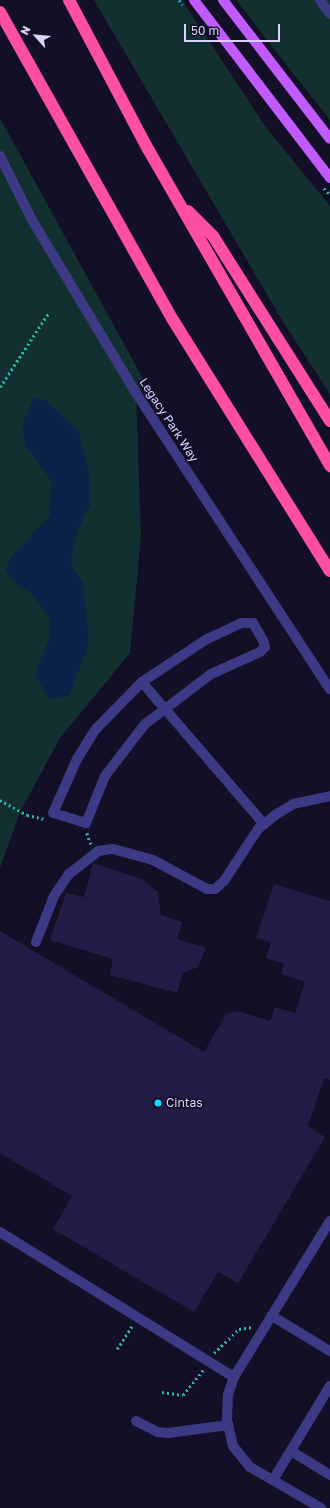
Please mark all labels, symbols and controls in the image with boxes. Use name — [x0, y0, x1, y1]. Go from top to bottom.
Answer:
north arrow — [16, 16, 56, 56]
scale bar — [186, 16, 282, 42]
text: 50 m — [191, 23, 219, 38]
text: N — [17, 24, 33, 37]
street label: Legacy Park Way — [137, 375, 201, 465]
place label: Cintas — [166, 1096, 203, 1110]
marker: Cintas — [153, 1098, 163, 1108]

